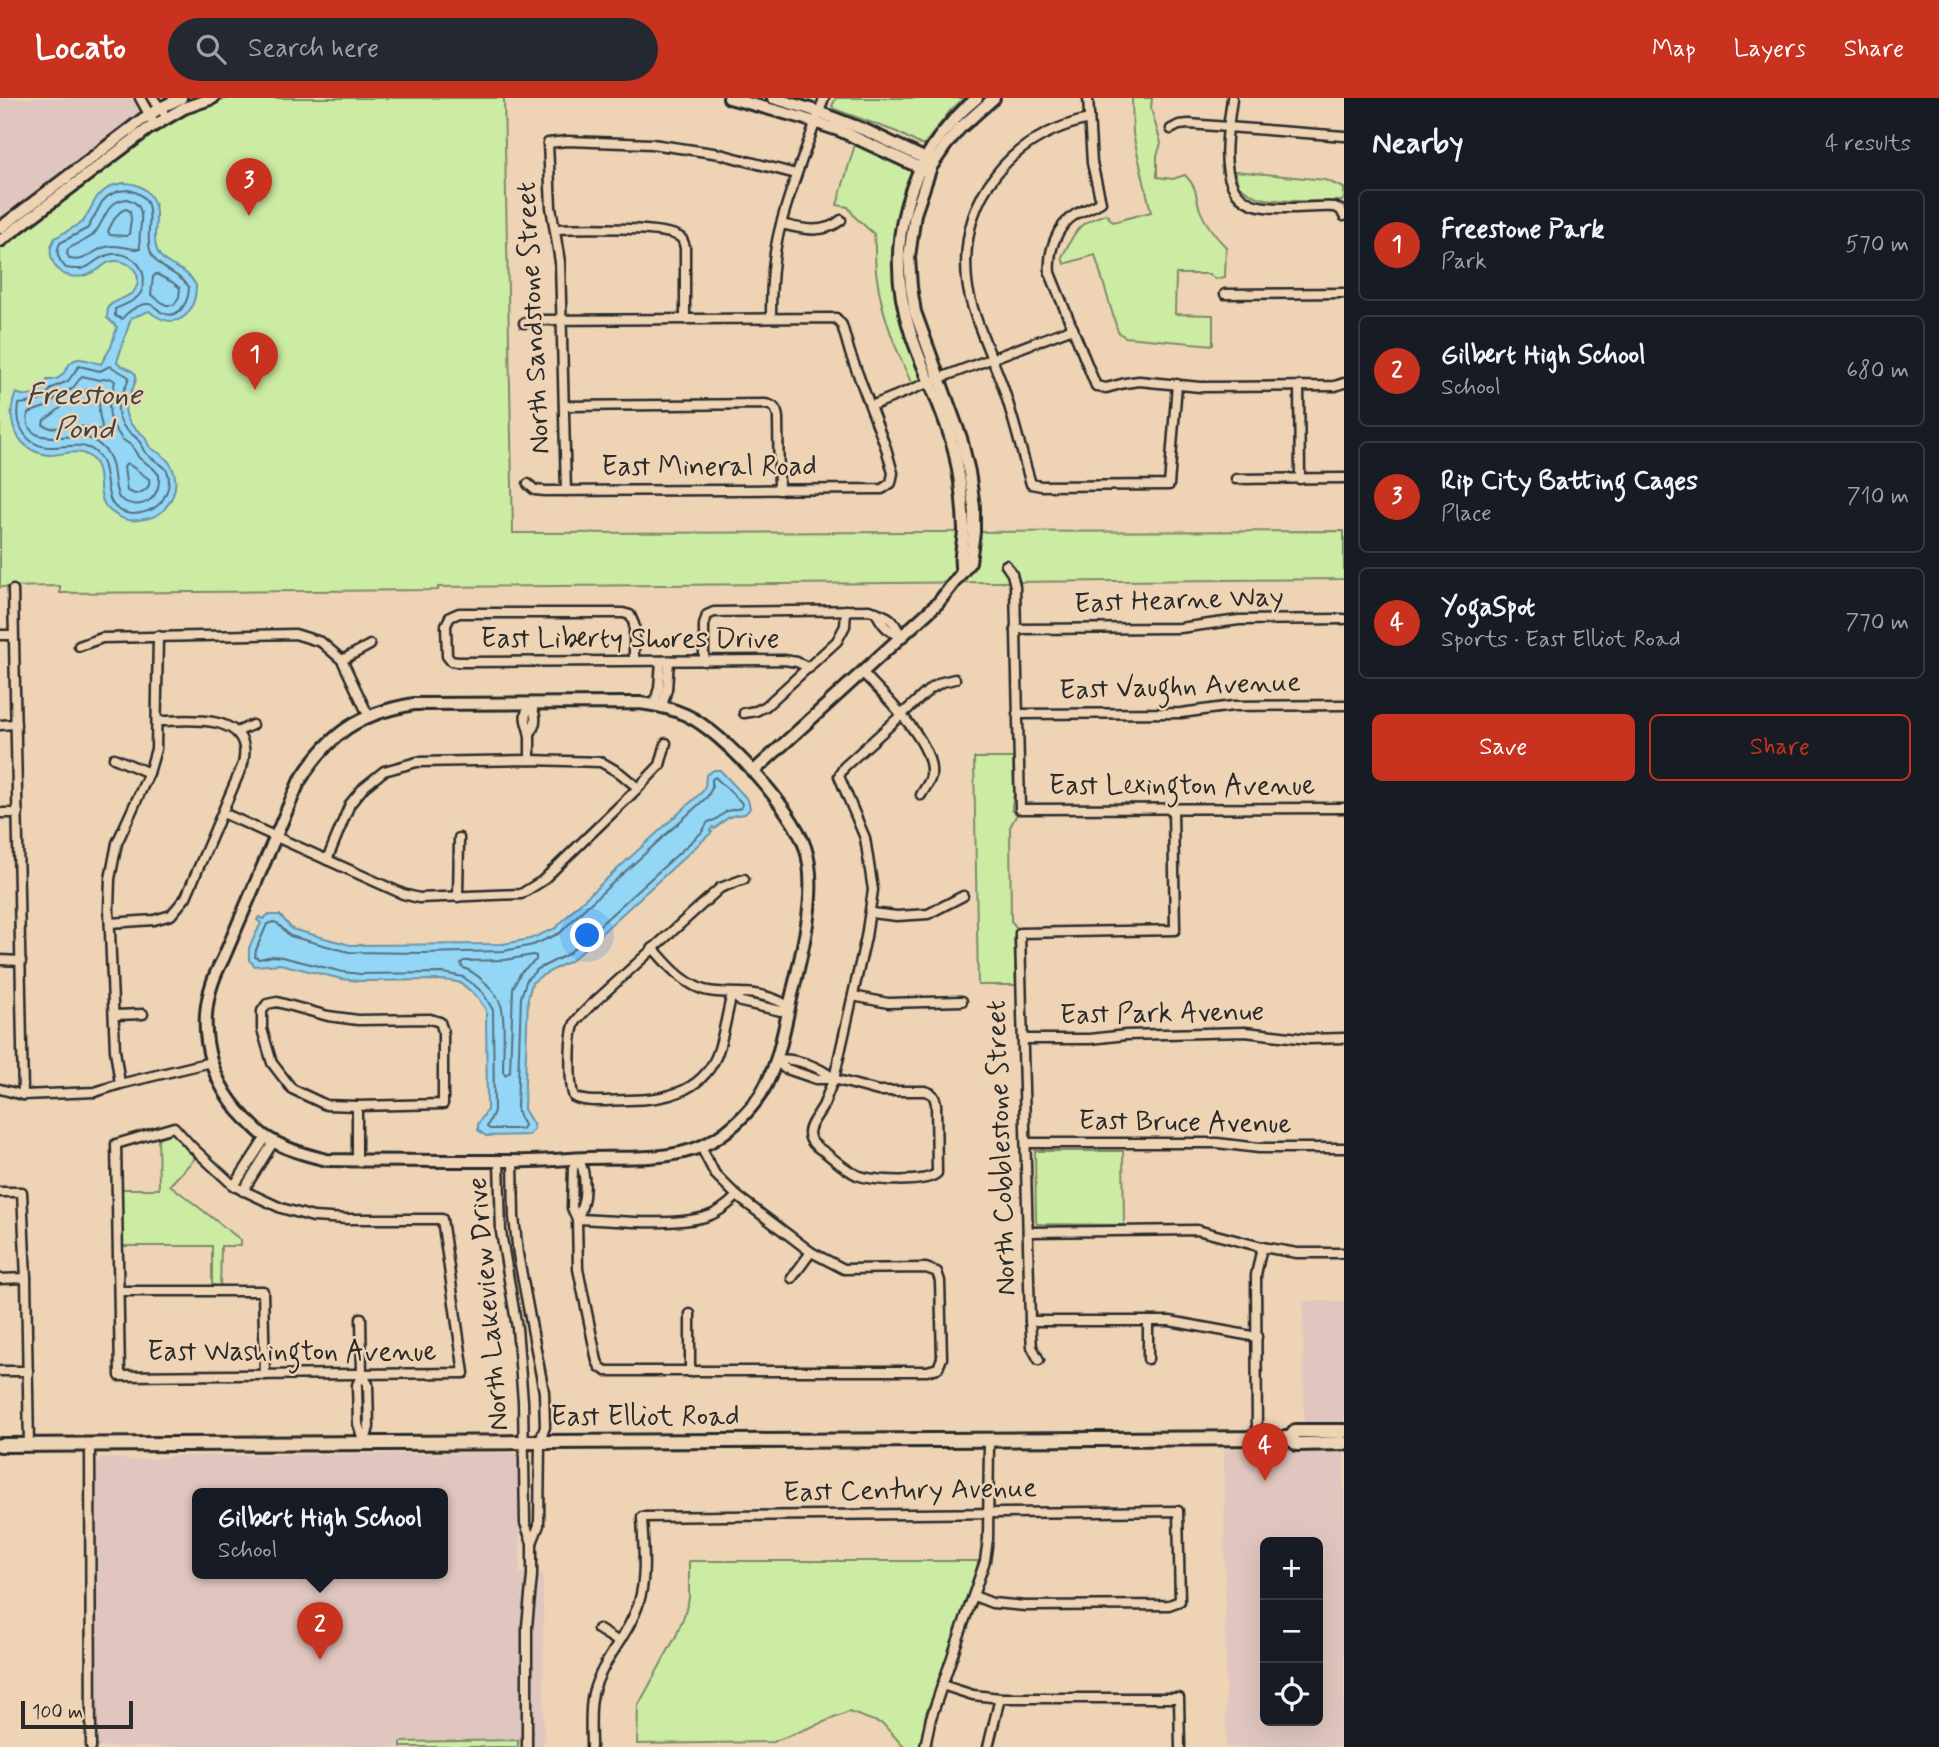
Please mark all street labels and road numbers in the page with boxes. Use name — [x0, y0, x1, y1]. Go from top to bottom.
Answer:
street label: North Sandstone Street — [508, 181, 560, 455]
street label: East Mineral Road — [601, 449, 817, 486]
street label: East Hearne Way — [1074, 579, 1284, 623]
street label: East Liberty Shores Drive — [480, 621, 780, 658]
street label: East Vaughn Avenue — [1059, 664, 1301, 713]
street label: East Lexington Avenue — [1049, 768, 1315, 808]
street label: East Park Avenue — [1059, 994, 1265, 1034]
street label: North Cobblestone Street — [978, 999, 1026, 1297]
street label: East Bruce Avenue — [1078, 1103, 1292, 1143]
street label: North Lakeview Drive — [459, 1176, 519, 1432]
street label: East Washington Avenue — [147, 1334, 437, 1374]
street label: East Elliot Road — [550, 1399, 740, 1436]
street label: East Century Avenue — [783, 1470, 1037, 1512]

